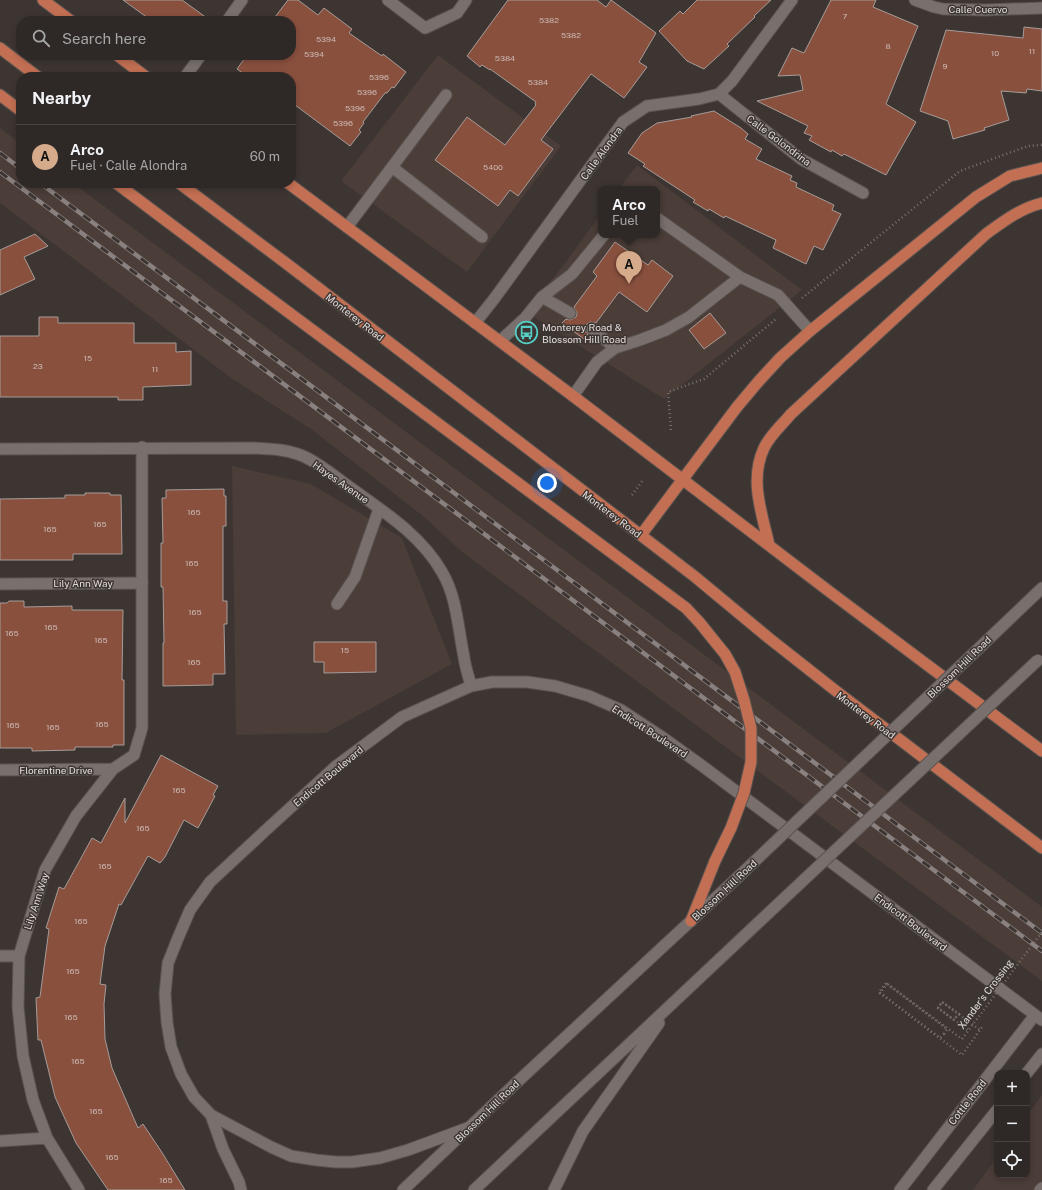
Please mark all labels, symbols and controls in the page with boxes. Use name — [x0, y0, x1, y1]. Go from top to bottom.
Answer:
street label: Calle Cuervo — [948, 3, 1008, 15]
house number: 7 — [843, 11, 848, 21]
house number: 5382 — [539, 15, 559, 25]
search box — [16, 16, 296, 60]
icon: search — [30, 27, 52, 49]
text: Search here — [62, 30, 146, 47]
house number: 5382 — [561, 30, 581, 40]
house number: 5394 — [316, 34, 336, 44]
house number: 8 — [885, 41, 891, 51]
house number: 11 — [1029, 46, 1035, 56]
house number: 10 — [991, 48, 999, 58]
house number: 5394 — [304, 49, 324, 59]
house number: 5384 — [495, 53, 515, 63]
house number: 9 — [943, 61, 948, 71]
house number: 5396 — [369, 72, 389, 82]
house number: 5384 — [528, 77, 548, 87]
house number: 5396 — [357, 87, 377, 97]
text: Nearby — [32, 88, 91, 108]
house number: 5396 — [345, 103, 365, 113]
street label: Calle Golondrina — [745, 112, 813, 168]
house number: 5396 — [333, 118, 353, 128]
street label: Calle Alondra — [578, 124, 624, 182]
text: Arco — [70, 141, 104, 158]
text: A — [40, 149, 50, 164]
text: 60 m — [250, 149, 280, 164]
text: Fuel · Calle Alondra — [70, 158, 187, 173]
house number: 5400 — [483, 162, 503, 172]
popup — [598, 186, 660, 238]
text: Arco — [612, 196, 646, 213]
text: Fuel — [612, 213, 639, 228]
pin: A — [616, 251, 642, 284]
street label: Monterey Road — [324, 291, 386, 343]
bus stop icon: Monterey Road & Blossom Hill Road — [514, 320, 540, 346]
place label: Monterey Road & Blossom Hill Road — [542, 321, 626, 345]
house number: 15 — [84, 353, 92, 363]
house number: 23 — [33, 361, 43, 371]
house number: 11 — [152, 364, 158, 374]
street label: Hayes Avenue — [311, 458, 372, 506]
your location — [537, 473, 557, 493]
street label: Monterey Road — [580, 488, 644, 540]
house number: 165 — [187, 507, 201, 517]
house number: 165 — [93, 519, 107, 529]
house number: 165 — [43, 524, 57, 534]
house number: 165 — [185, 558, 199, 568]
street label: Lily Ann Way — [53, 577, 113, 589]
house number: 165 — [188, 607, 202, 617]
house number: 165 — [44, 622, 58, 632]
house number: 165 — [5, 628, 19, 638]
street label: Blossom Hill Road — [925, 633, 993, 701]
house number: 165 — [94, 635, 108, 645]
house number: 15 — [341, 645, 349, 655]
house number: 165 — [187, 657, 201, 667]
street label: Monterey Road — [834, 689, 898, 741]
street label: Endicott Boulevard — [610, 702, 690, 760]
house number: 165 — [95, 719, 109, 729]
house number: 165 — [6, 720, 20, 730]
house number: 165 — [46, 722, 60, 732]
street label: Endicott Boulevard — [291, 743, 365, 809]
street label: Florentine Drive — [19, 764, 93, 776]
house number: 165 — [172, 785, 186, 795]
house number: 165 — [136, 823, 150, 833]
street label: Blossom Hill Road — [689, 857, 759, 923]
house number: 165 — [98, 861, 112, 871]
street label: Lily Ann Way — [21, 870, 51, 931]
street label: Endicott Boulevard — [872, 891, 950, 953]
house number: 165 — [74, 916, 88, 926]
street label: Xander’s Crossing — [955, 957, 1015, 1031]
house number: 165 — [66, 966, 80, 976]
house number: 165 — [64, 1012, 78, 1022]
house number: 165 — [71, 1056, 85, 1066]
map controls — [994, 1070, 1030, 1178]
button: + — [994, 1070, 1030, 1106]
street label: Blossom Hill Road — [453, 1077, 521, 1145]
street label: Cottle Road — [946, 1077, 988, 1127]
house number: 165 — [89, 1106, 103, 1116]
button: − — [994, 1106, 1030, 1142]
button: locate — [994, 1142, 1030, 1178]
house number: 165 — [105, 1152, 119, 1162]
house number: 165 — [159, 1175, 173, 1185]

